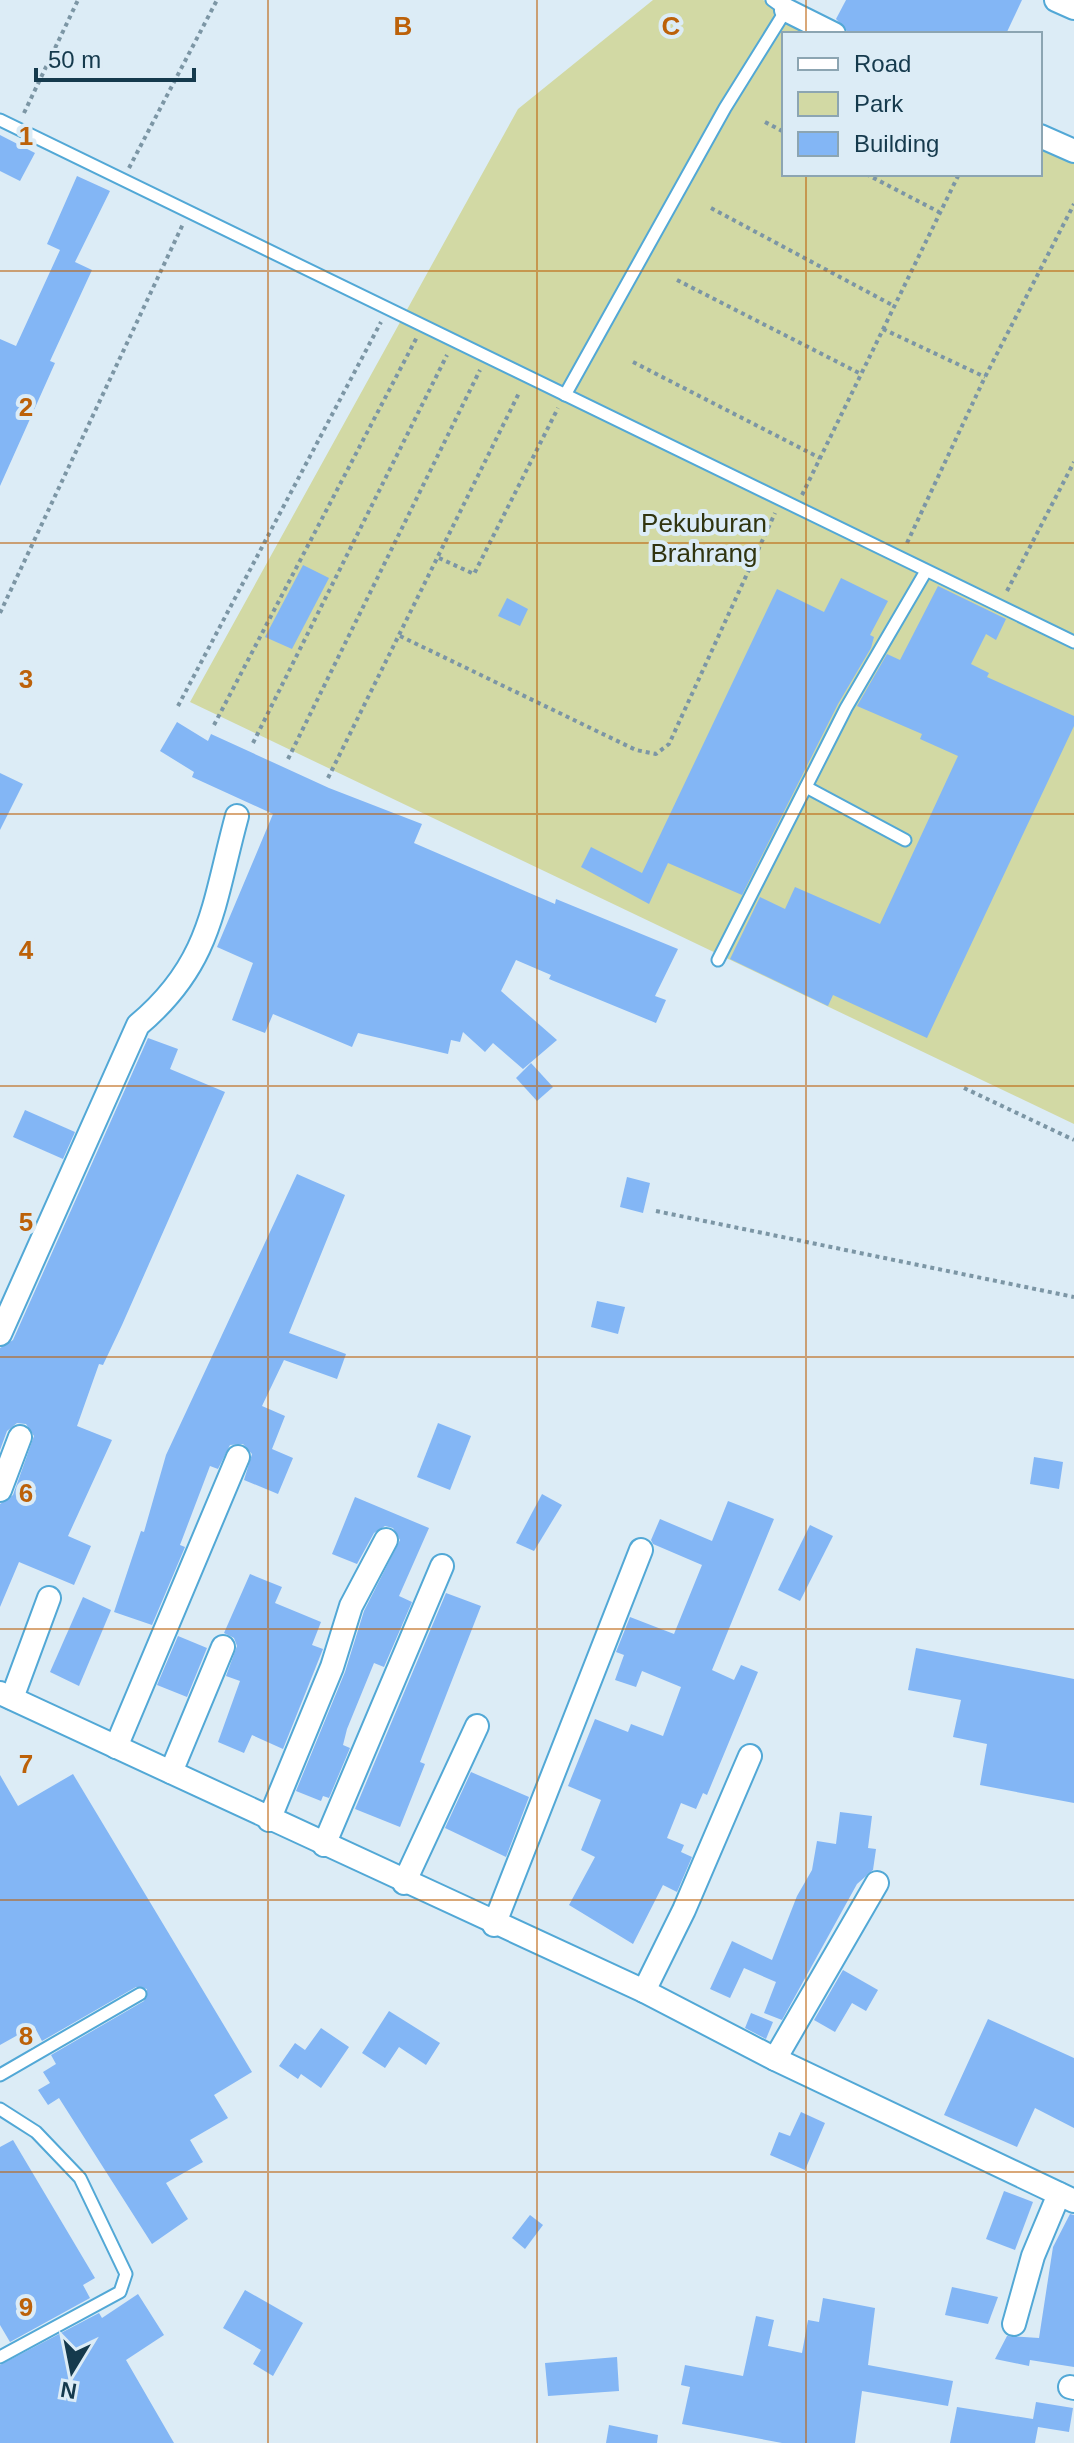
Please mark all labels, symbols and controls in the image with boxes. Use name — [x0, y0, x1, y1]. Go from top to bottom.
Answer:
text: B — [394, 11, 412, 41]
text: C — [662, 11, 681, 41]
scale bar — [36, 32, 194, 82]
legend — [782, 32, 1042, 176]
text: 50 m — [48, 46, 101, 73]
text: Road — [854, 50, 911, 77]
text: Park — [854, 90, 904, 117]
text: 1 — [19, 121, 33, 151]
text: Building — [854, 130, 939, 157]
text: 2 — [19, 392, 33, 422]
park label: Pekuburan Brahrang — [641, 508, 767, 568]
text: 3 — [19, 664, 33, 694]
text: 4 — [19, 935, 34, 965]
text: 5 — [19, 1207, 33, 1237]
text: 6 — [19, 1478, 33, 1508]
text: 7 — [19, 1749, 33, 1779]
text: 8 — [19, 2021, 33, 2051]
text: 9 — [19, 2292, 33, 2322]
north arrow — [32, 2331, 112, 2411]
text: N — [59, 2377, 79, 2404]

